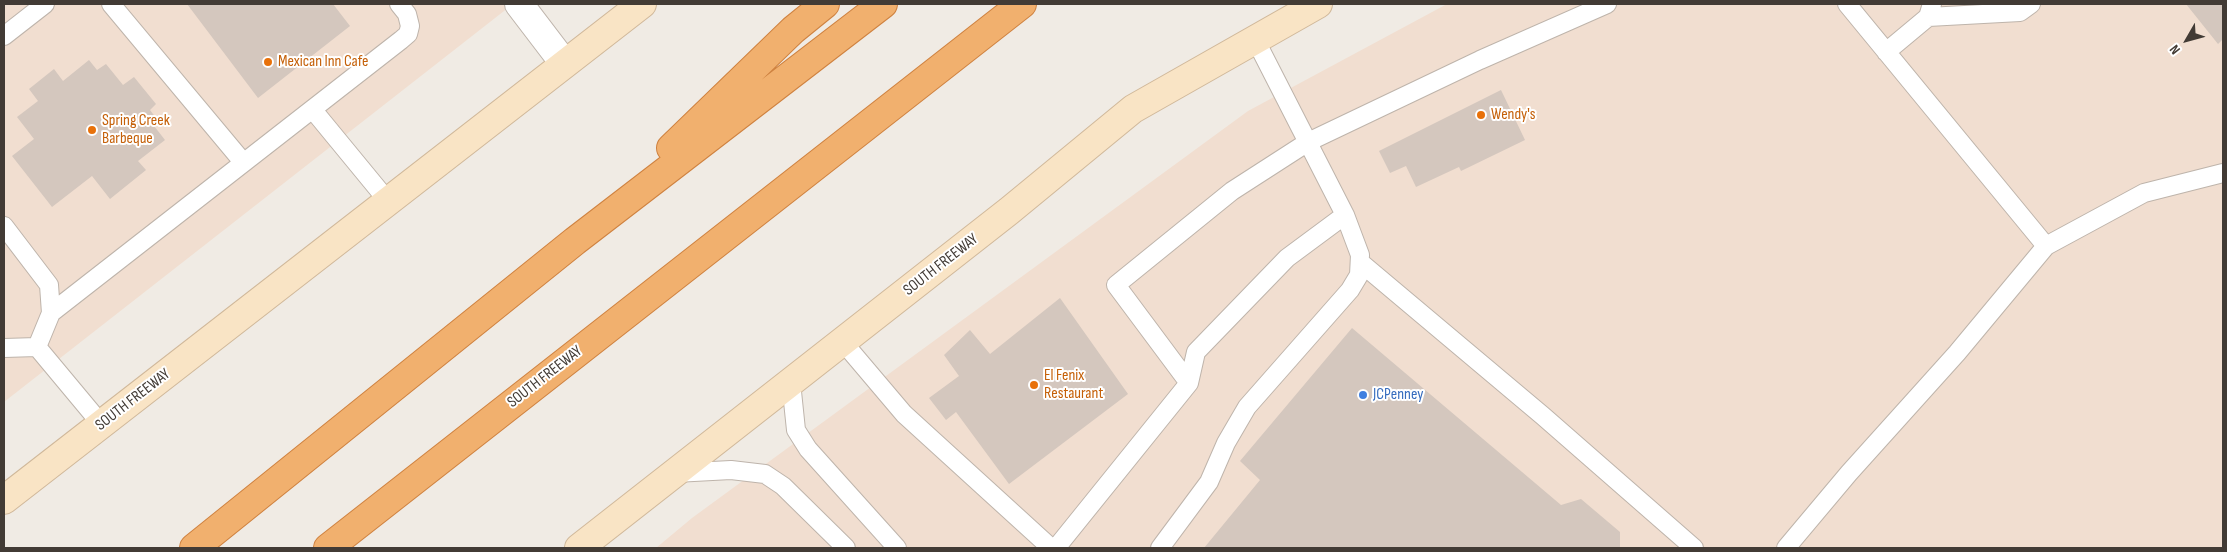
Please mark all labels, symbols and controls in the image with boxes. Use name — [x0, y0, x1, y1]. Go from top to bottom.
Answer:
north arrow — [2162, 15, 2212, 65]
text: N — [2166, 41, 2184, 58]
place label: Mexican Inn Cafe — [278, 52, 368, 72]
marker: Mexican Inn Cafe — [262, 56, 274, 68]
place label: Wendy's — [1491, 105, 1536, 125]
marker: Wendy's — [1475, 109, 1487, 121]
place label: Spring Creek Barbeque — [102, 111, 170, 149]
marker: Spring Creek Barbeque — [86, 124, 98, 136]
street label: SOUTH FREEWAY — [900, 230, 982, 300]
street label: SOUTH FREEWAY — [504, 342, 586, 412]
street label: SOUTH FREEWAY — [92, 365, 174, 435]
place label: El Fenix Restaurant — [1044, 366, 1103, 404]
marker: El Fenix Restaurant — [1028, 379, 1040, 391]
place label: JCPenney — [1373, 385, 1423, 405]
marker: JCPenney — [1357, 389, 1369, 401]

